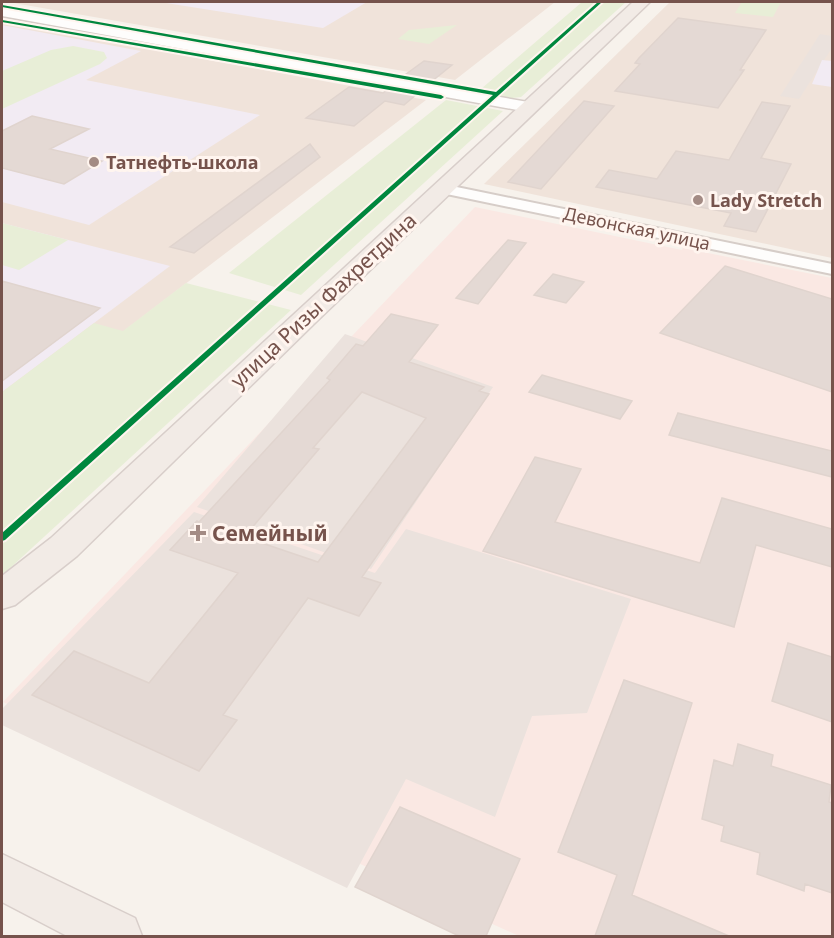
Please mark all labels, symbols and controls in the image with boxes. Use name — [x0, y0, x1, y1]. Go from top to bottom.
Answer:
place label: Татнефть-школа — [106, 150, 259, 174]
marker: Татнефть-школа — [87, 155, 101, 169]
place label: Lady Stretch — [710, 188, 822, 212]
marker: Lady Stretch — [691, 193, 705, 207]
street label: Девонская улица — [562, 201, 712, 255]
street label: улица Ризы Фахретдина — [224, 206, 422, 394]
place label: Семейный — [212, 519, 328, 547]
marker: Семейный — [189, 524, 207, 542]

